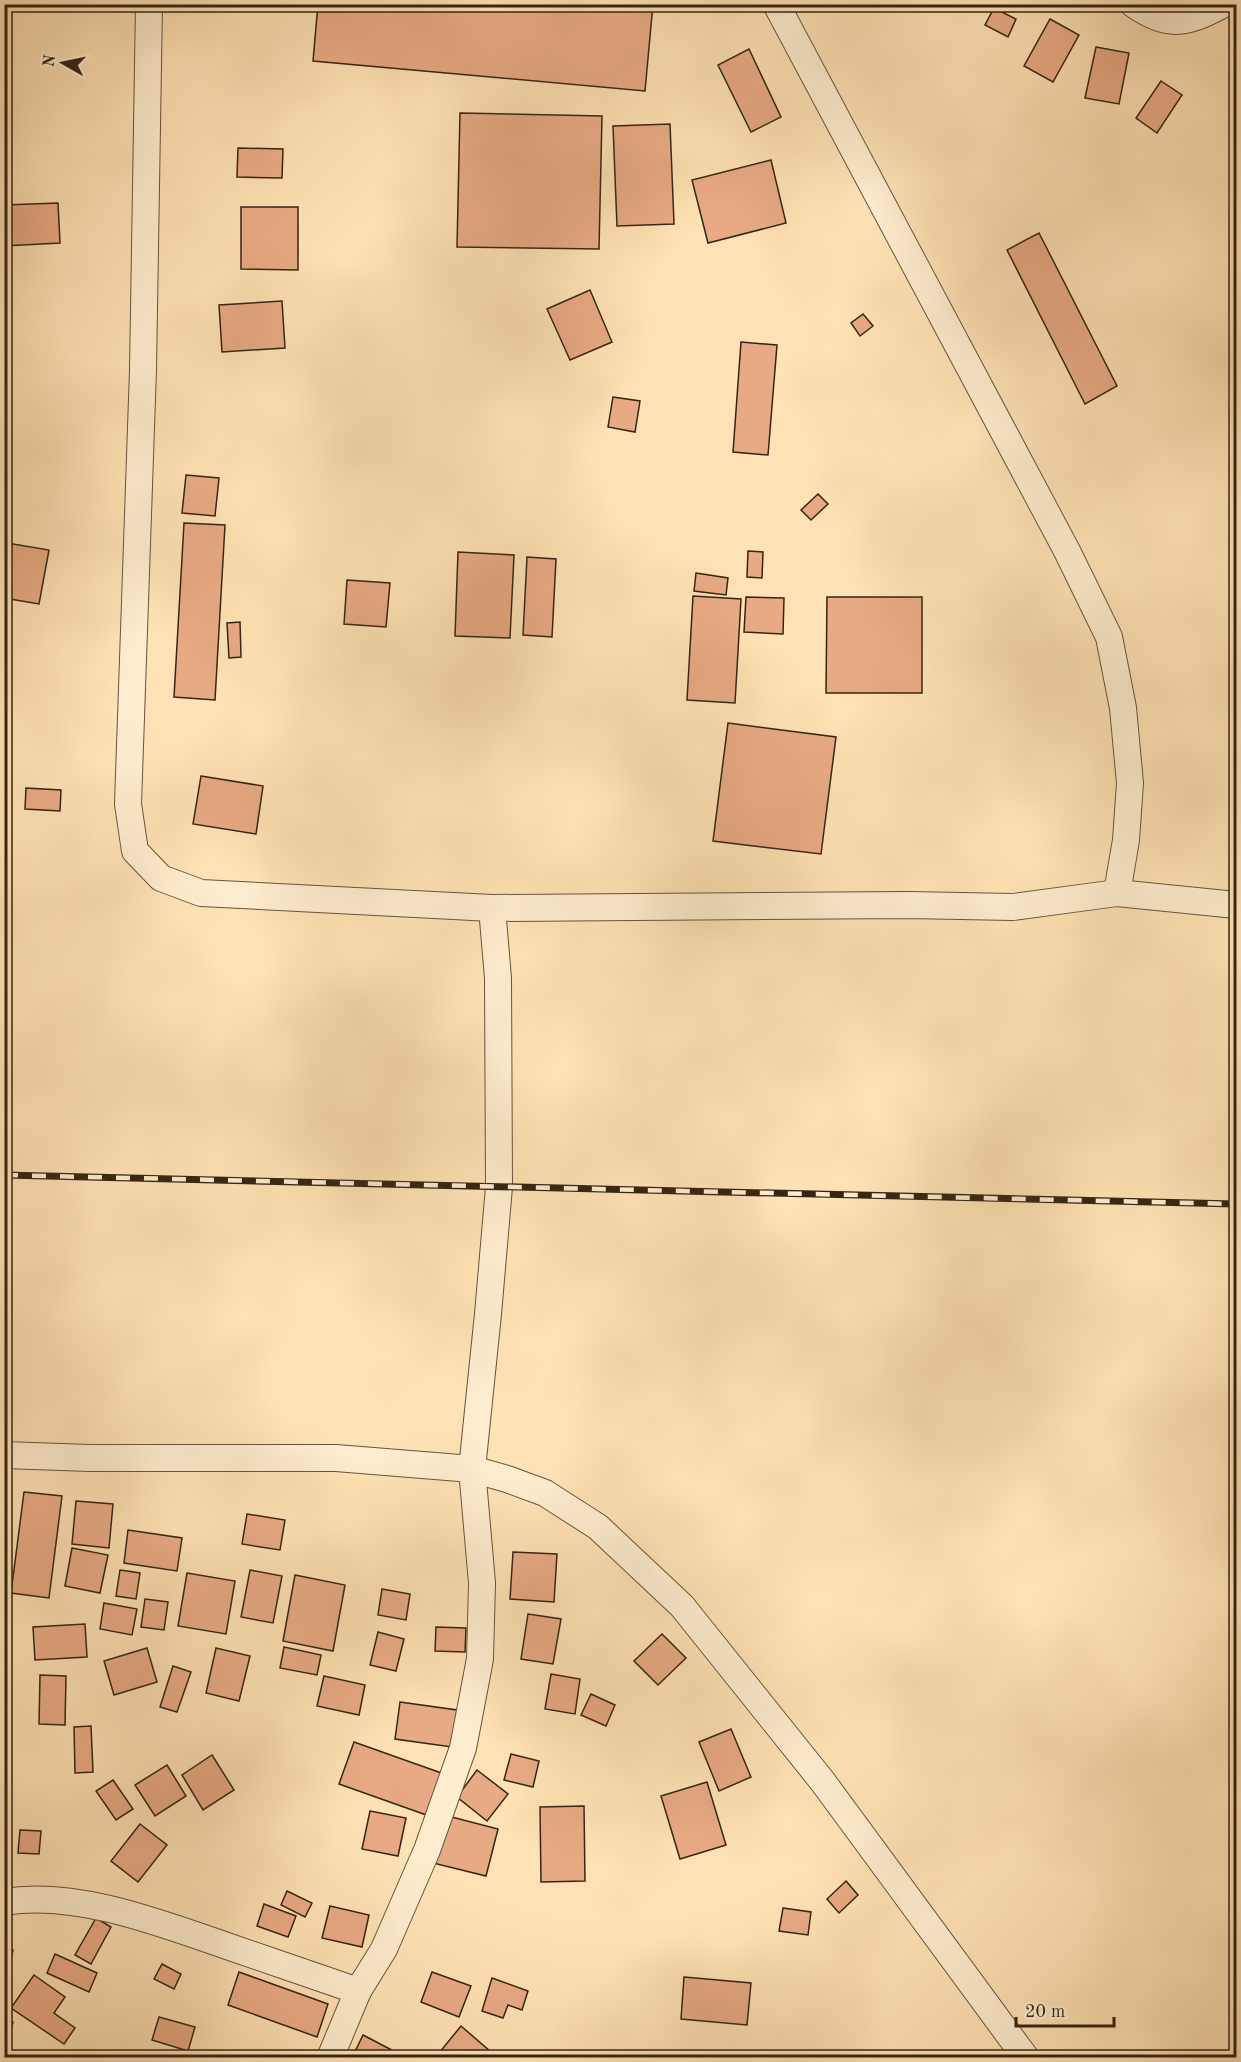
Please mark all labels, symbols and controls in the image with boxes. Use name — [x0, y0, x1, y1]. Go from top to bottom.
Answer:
north arrow — [33, 33, 93, 93]
text: N — [41, 53, 59, 68]
scale bar — [1016, 1990, 1114, 2028]
text: 20 m — [1025, 2003, 1065, 2021]

